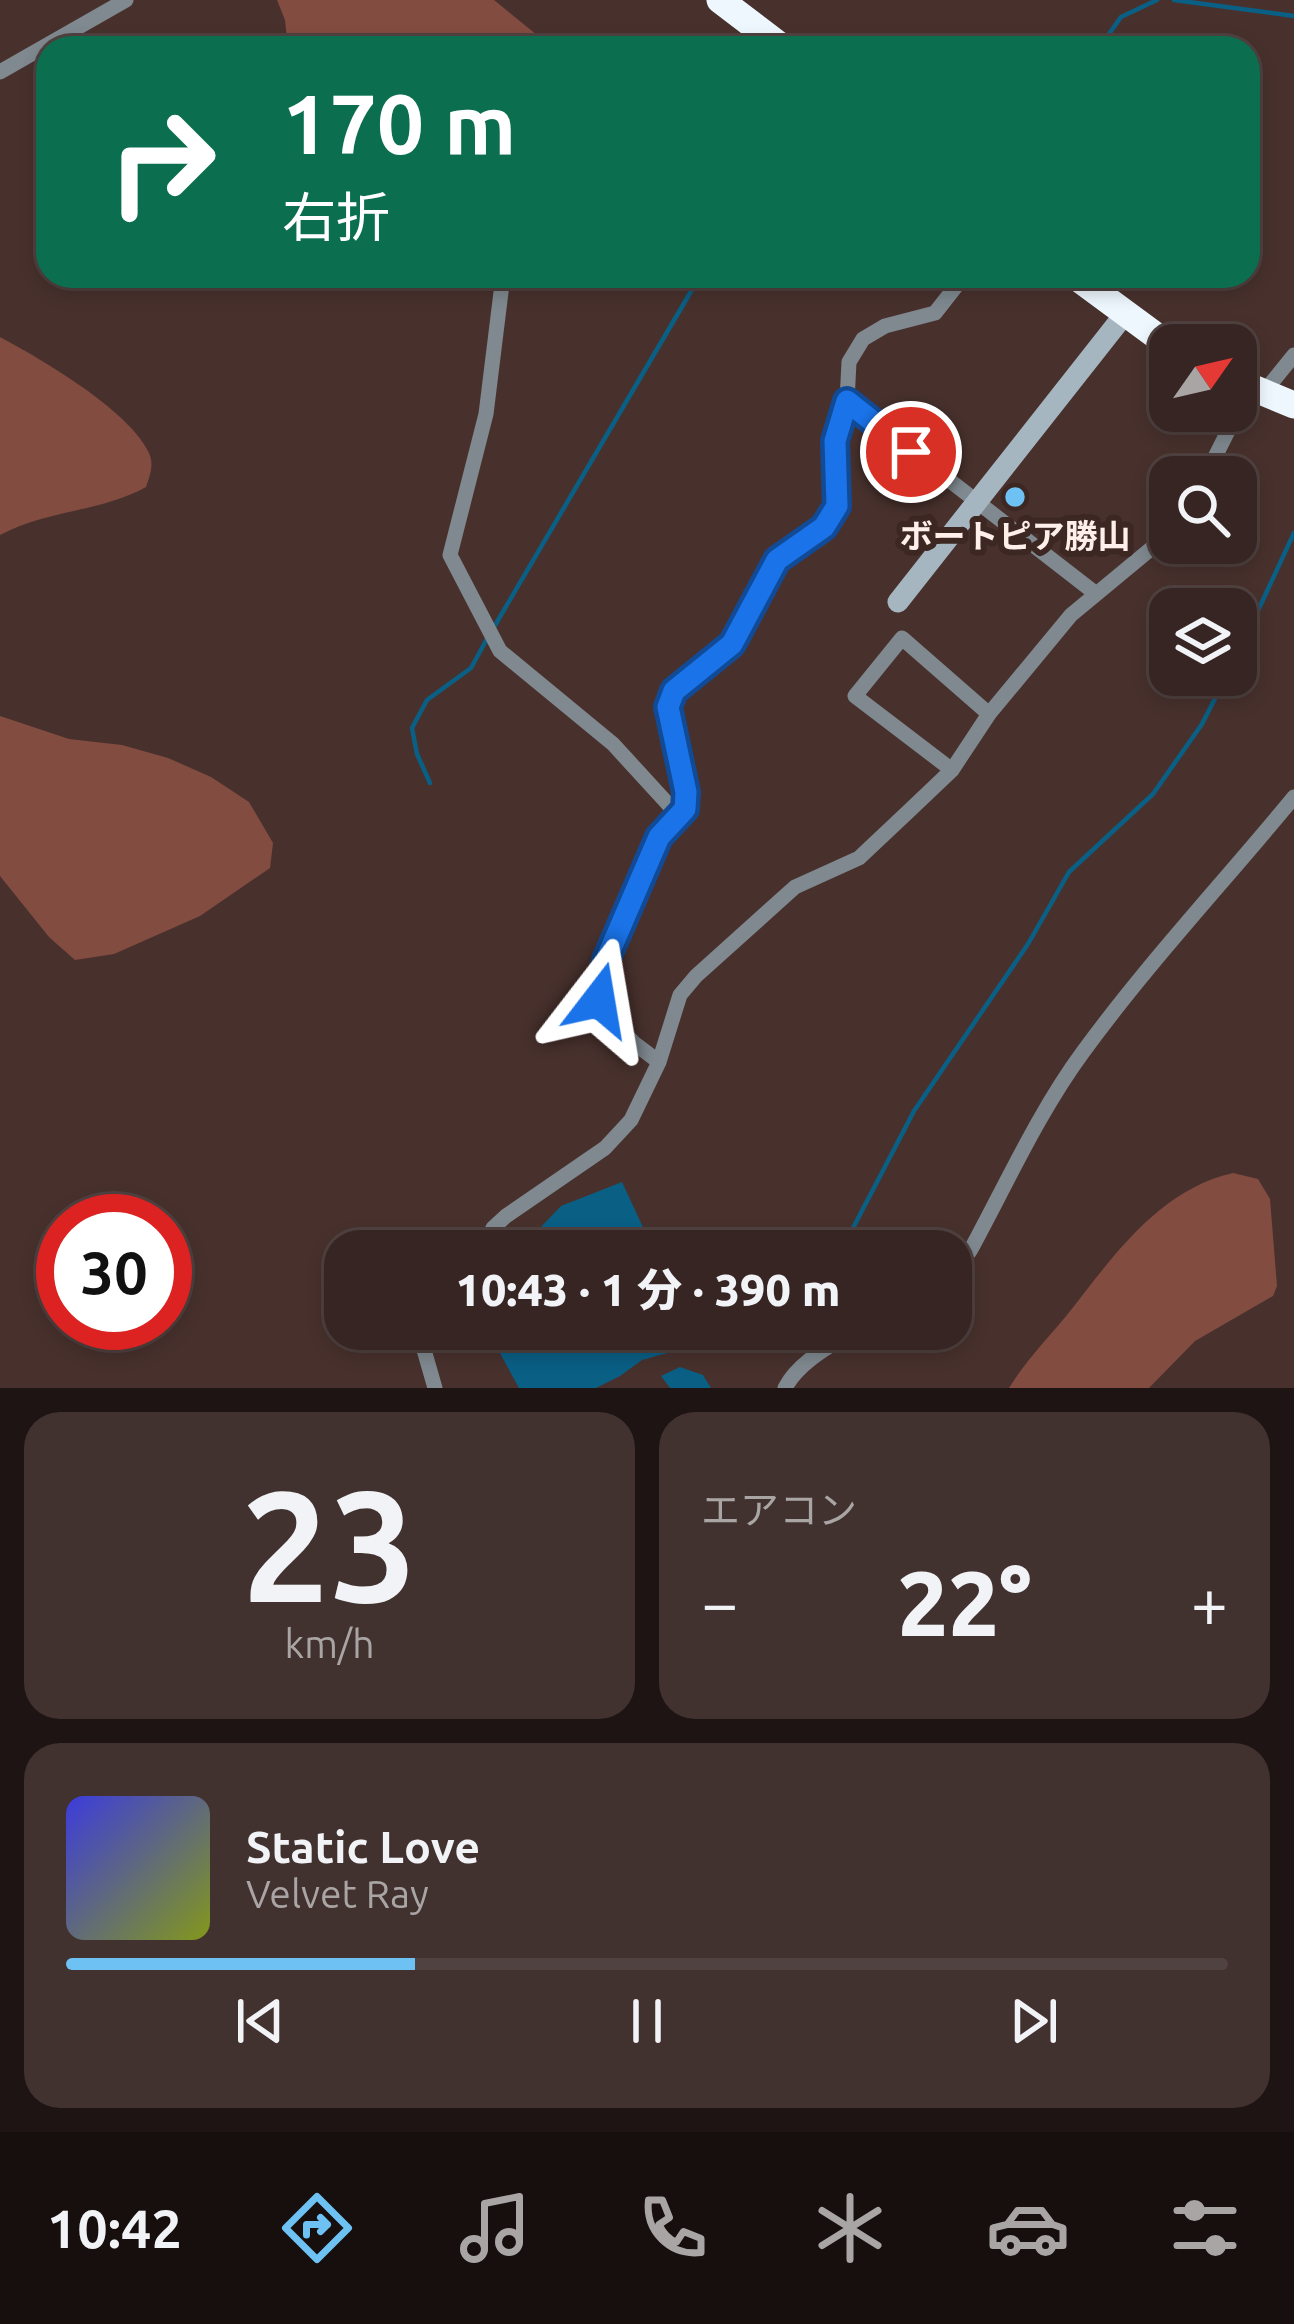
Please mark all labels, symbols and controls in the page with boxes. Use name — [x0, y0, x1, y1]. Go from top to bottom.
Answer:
text: 170 m — [282, 76, 516, 170]
icon: right — [84, 84, 240, 240]
text: 右折 — [282, 187, 390, 247]
north arrow — [1149, 324, 1257, 432]
map controls — [1149, 324, 1257, 696]
pin — [860, 401, 962, 503]
icon: arrive — [878, 419, 944, 485]
button: search — [1149, 456, 1257, 564]
marker: ボートピア勝山 — [1002, 484, 1028, 510]
place label: ボートピア勝山 — [900, 517, 1131, 554]
button: layers — [1149, 588, 1257, 696]
position arrow — [536, 937, 662, 1063]
speed limit sign: 30 — [36, 1194, 192, 1350]
text: 10:43 · 1 分 · 390 m — [456, 1264, 840, 1315]
text: 23 — [242, 1457, 417, 1631]
text: エアコン — [701, 1488, 857, 1531]
text: 22° — [897, 1552, 1032, 1653]
text: − — [701, 1565, 738, 1639]
text: + — [1191, 1565, 1228, 1639]
text: km/h — [284, 1622, 375, 1665]
text: Static Love — [246, 1821, 480, 1872]
text: Velvet Ray — [246, 1872, 429, 1915]
icon: previous — [227, 1988, 293, 2054]
icon: pause — [614, 1988, 680, 2054]
icon: next — [1001, 1988, 1067, 2054]
icon: directions — [275, 2186, 359, 2270]
icon: music — [453, 2186, 537, 2270]
icon: phone — [631, 2186, 715, 2270]
icon: climate — [808, 2186, 892, 2270]
icon: car — [986, 2186, 1070, 2270]
icon: filters — [1163, 2186, 1247, 2270]
text: 10:42 — [47, 2198, 182, 2258]

